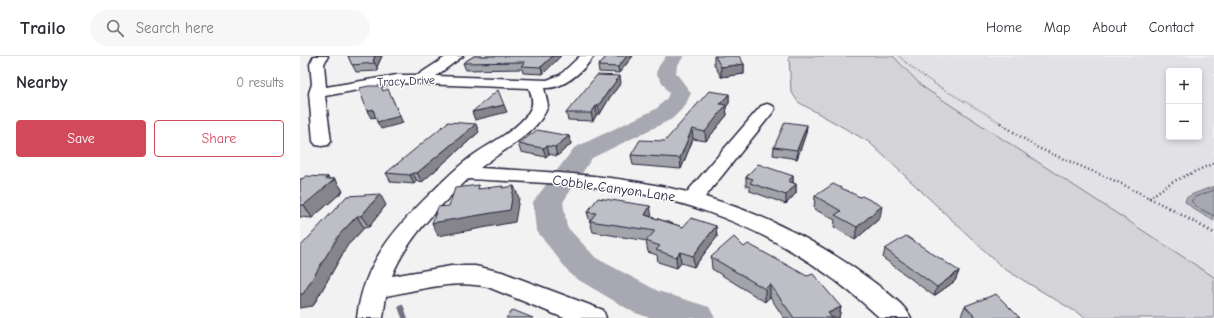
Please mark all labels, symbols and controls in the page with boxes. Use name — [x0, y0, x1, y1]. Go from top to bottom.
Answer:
search box — [90, 10, 370, 46]
text: Trailo — [20, 17, 66, 39]
icon: search — [104, 17, 126, 39]
text: Search here — [136, 19, 214, 37]
text: Home — [986, 19, 1022, 36]
text: Map — [1044, 19, 1070, 36]
text: About — [1092, 19, 1127, 36]
text: Contact — [1149, 19, 1194, 36]
map controls — [1166, 68, 1202, 140]
button: + — [1166, 68, 1202, 104]
text: Nearby — [16, 73, 67, 92]
street label: Tracy Drive — [377, 73, 435, 89]
text: 0 results — [236, 75, 284, 90]
button: − — [1166, 104, 1202, 140]
button: Save — [16, 120, 146, 157]
button: Share — [154, 120, 284, 157]
street label: Cobble Canyon Lane — [551, 171, 676, 206]

